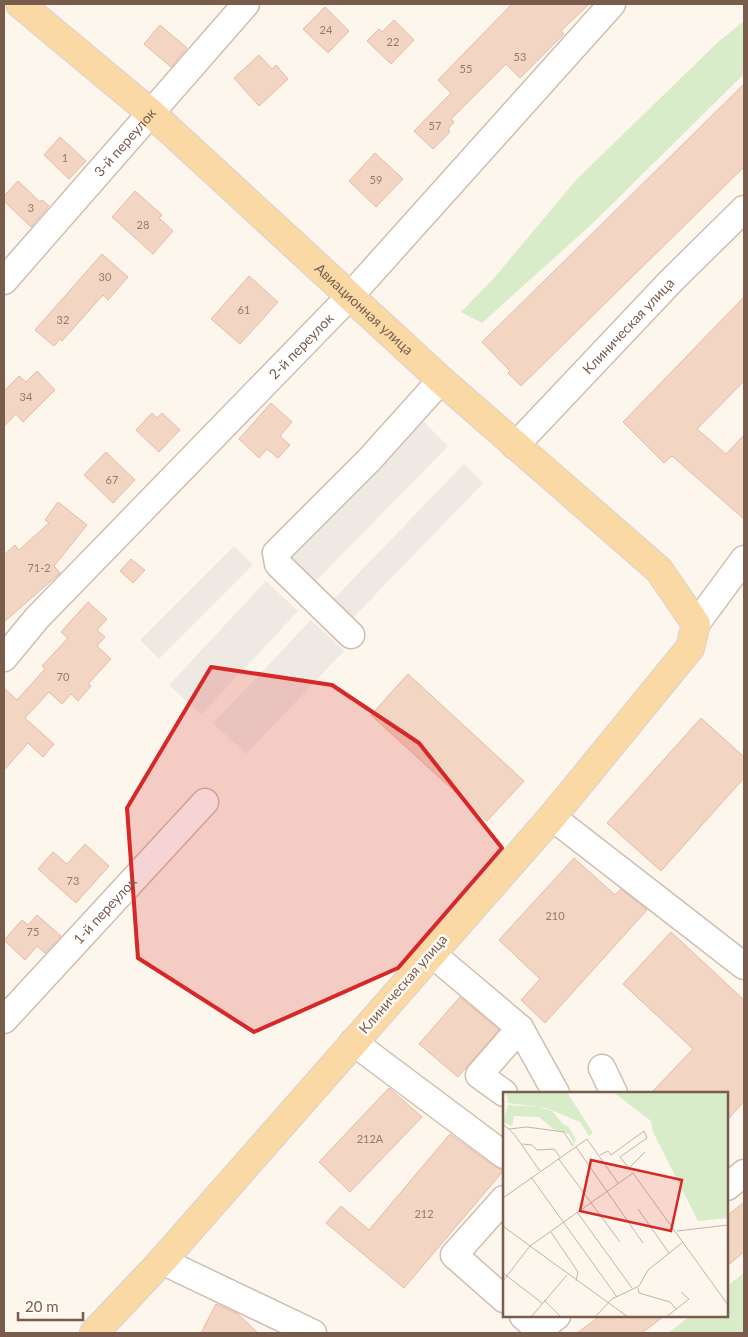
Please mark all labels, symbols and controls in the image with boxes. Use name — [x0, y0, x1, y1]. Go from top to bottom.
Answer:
house number: 24 — [320, 23, 333, 36]
house number: 22 — [387, 35, 399, 48]
house number: 53 — [514, 50, 526, 63]
house number: 55 — [460, 62, 472, 75]
street label: 3-й переулок — [90, 104, 160, 180]
house number: 57 — [429, 119, 441, 132]
house number: 1 — [62, 151, 68, 164]
house number: 59 — [370, 173, 382, 186]
house number: 3 — [28, 201, 34, 214]
house number: 28 — [137, 218, 149, 231]
street label: Авиационная улица — [312, 259, 417, 358]
house number: 30 — [99, 270, 112, 283]
street label: Клиническая улица — [579, 274, 677, 377]
house number: 61 — [238, 303, 250, 316]
street label: 2-й переулок — [265, 309, 337, 382]
house number: 32 — [57, 313, 69, 326]
house number: 34 — [20, 390, 33, 403]
house number: 67 — [106, 473, 118, 486]
house number: 71-2 — [27, 561, 51, 574]
house number: 70 — [57, 670, 70, 683]
street label: 1-й переулок — [69, 872, 140, 947]
house number: 73 — [67, 874, 79, 887]
house number: 210 — [545, 909, 565, 922]
house number: 75 — [27, 925, 39, 938]
street label: Клиническая улица — [355, 931, 450, 1037]
inset map — [503, 1092, 728, 1317]
house number: 212А — [357, 1132, 384, 1145]
house number: 212 — [414, 1207, 434, 1220]
scale bar — [18, 1290, 82, 1322]
text: 20 m — [25, 1297, 59, 1315]

